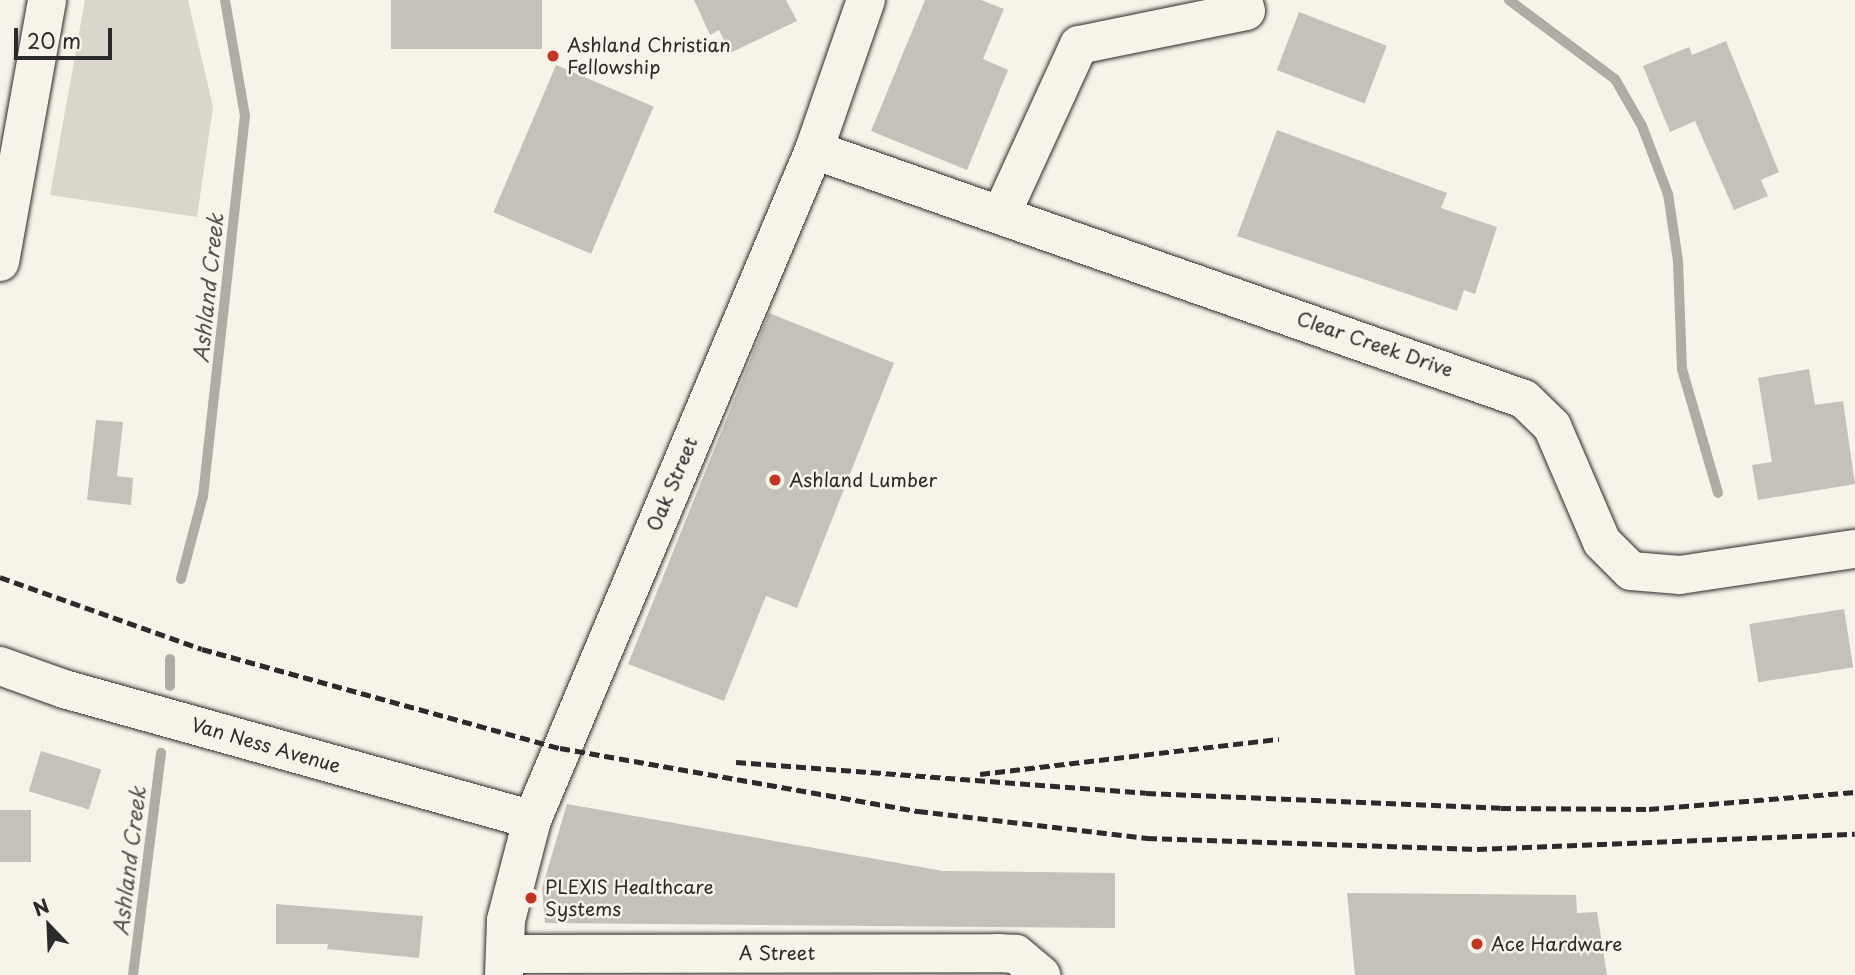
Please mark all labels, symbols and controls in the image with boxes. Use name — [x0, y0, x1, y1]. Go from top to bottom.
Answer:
scale bar — [18, 14, 116, 58]
text: 20 m — [27, 24, 81, 56]
place label: Ashland Christian Fellowship — [567, 34, 731, 78]
marker: Ashland Christian Fellowship — [545, 48, 561, 64]
water label: Ashland Creek — [187, 212, 227, 364]
street label: Clear Creek Drive — [1293, 306, 1457, 382]
street label: Oak Street — [642, 433, 702, 535]
place label: Ashland Lumber — [789, 469, 938, 491]
marker: Ashland Lumber — [767, 472, 783, 488]
street label: Van Ness Avenue — [189, 713, 343, 777]
water label: Ashland Creek — [106, 785, 150, 937]
place label: PLEXIS Healthcare Systems — [545, 876, 718, 920]
marker: PLEXIS Healthcare Systems — [523, 890, 539, 906]
north arrow — [14, 891, 84, 961]
text: N — [28, 891, 53, 922]
place label: Ace Hardware — [1491, 933, 1622, 955]
marker: Ace Hardware — [1469, 936, 1485, 952]
street label: A Street — [738, 942, 816, 964]

